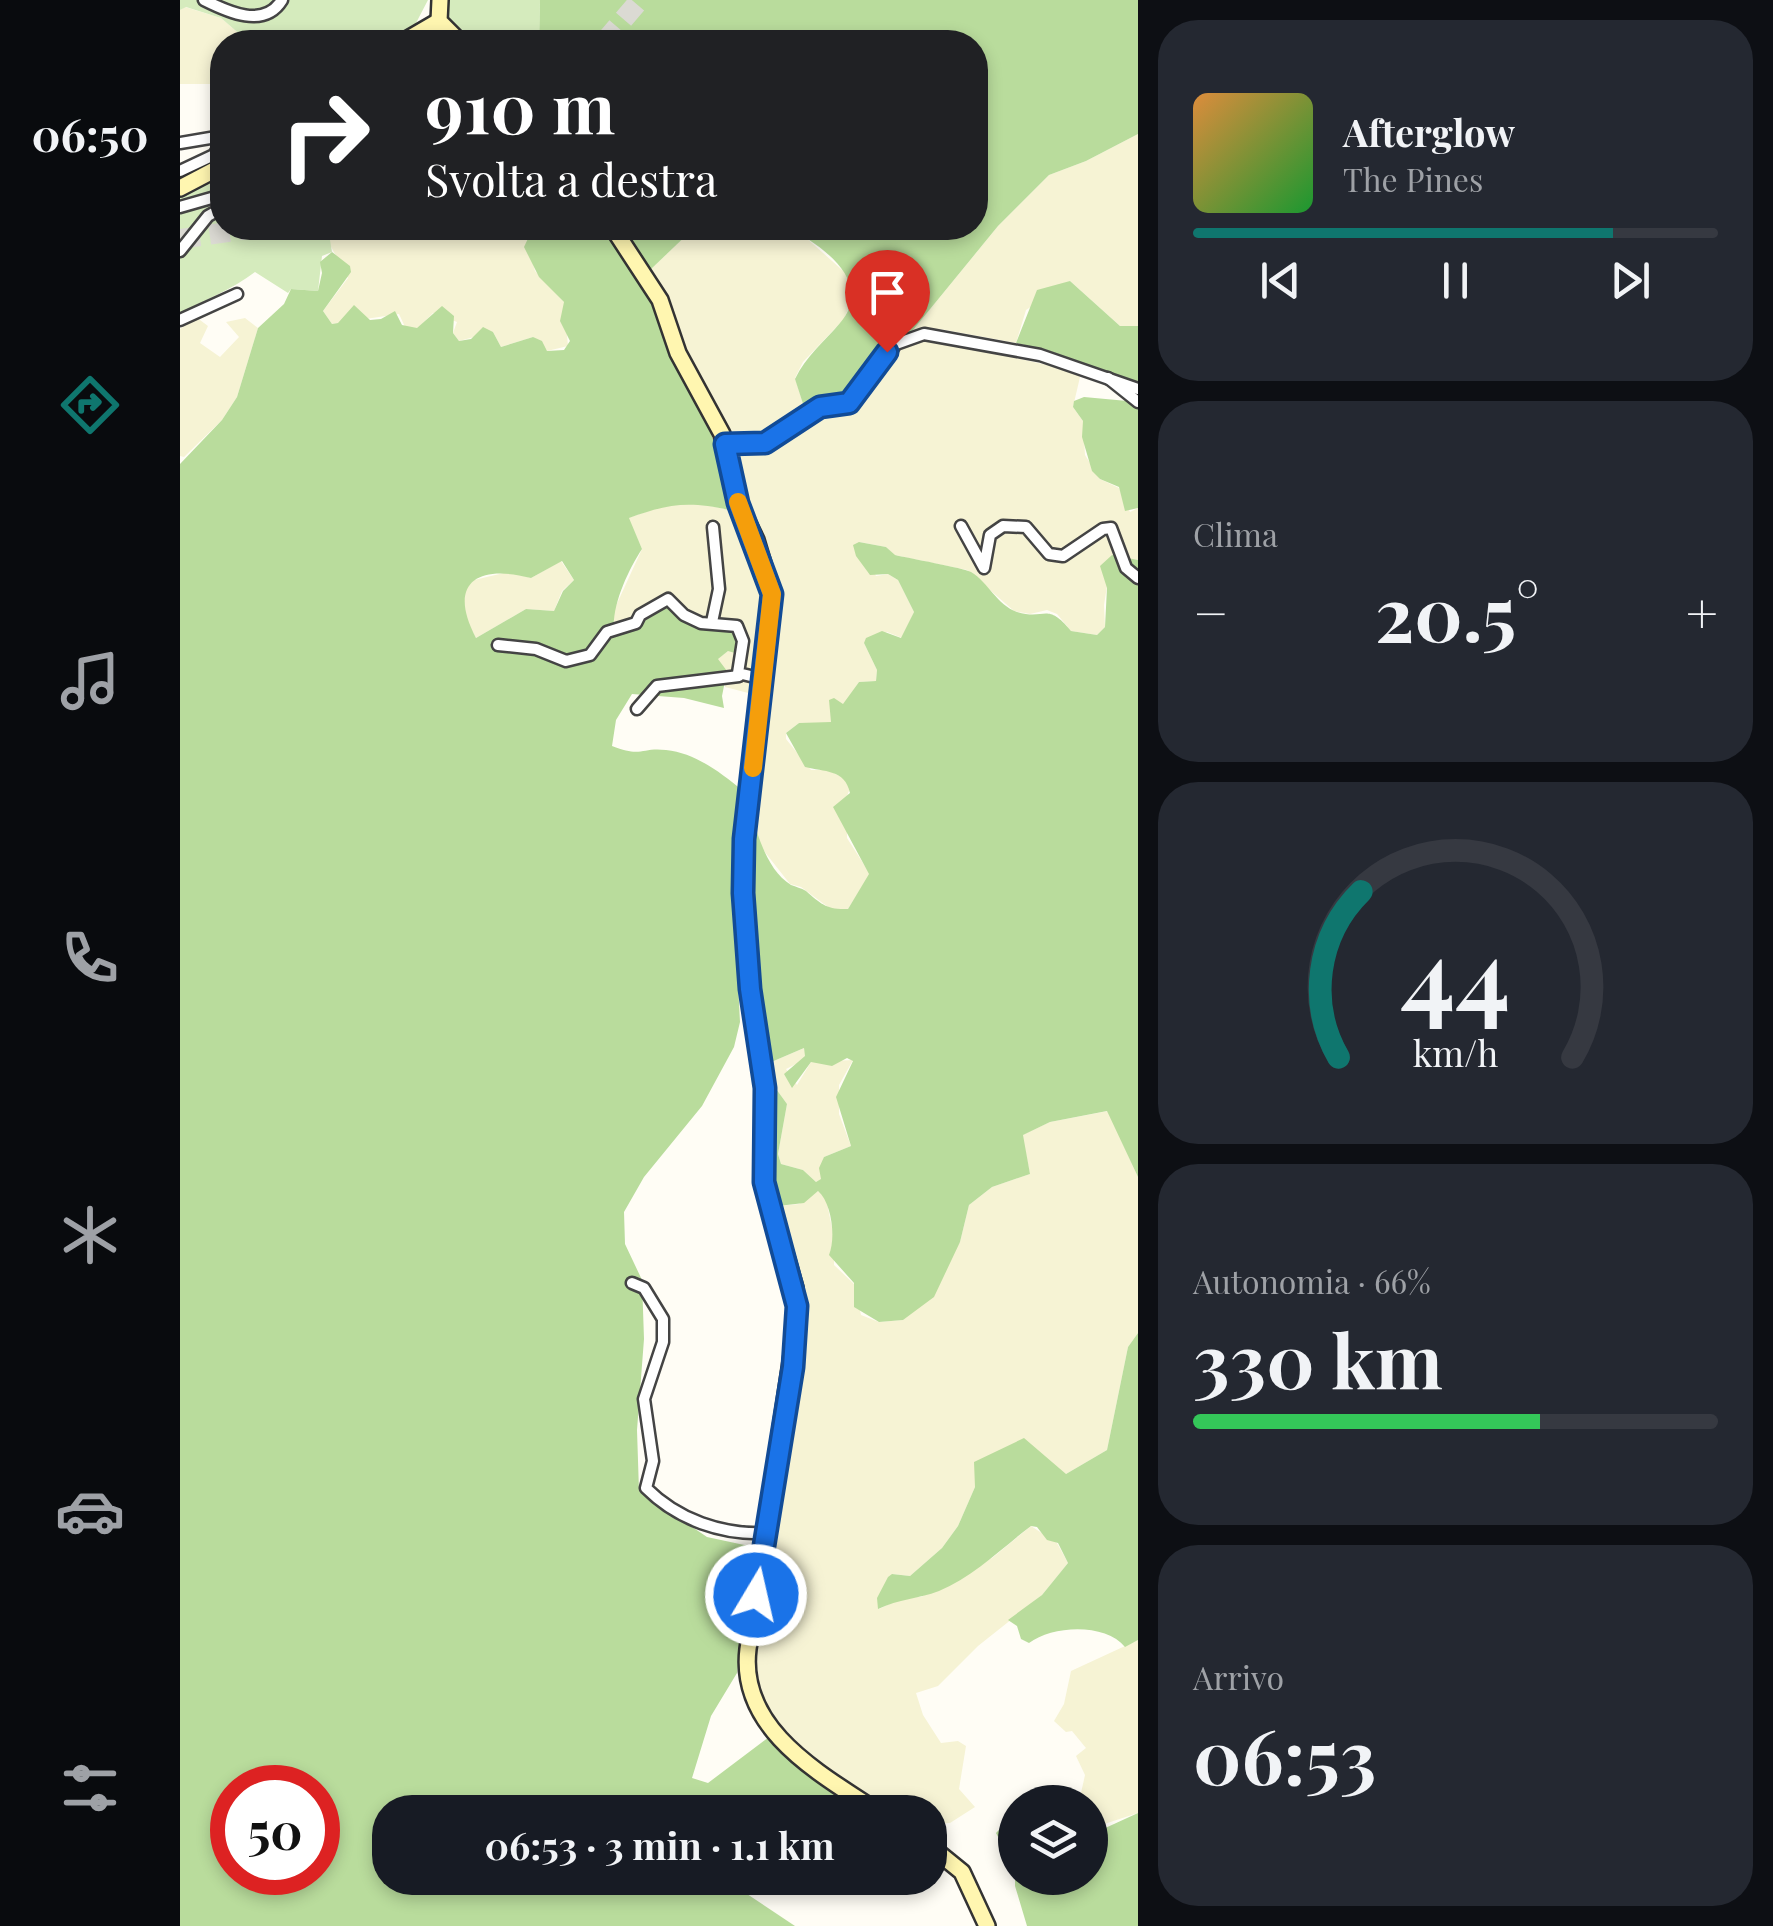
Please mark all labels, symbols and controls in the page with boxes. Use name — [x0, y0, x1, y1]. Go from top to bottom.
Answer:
text: 910 m — [425, 58, 615, 152]
icon: right — [260, 70, 390, 200]
text: 06:50 — [31, 103, 149, 163]
text: Afterglow — [1343, 106, 1515, 157]
text: Svolta a destra — [425, 148, 717, 208]
text: The Pines — [1343, 157, 1483, 200]
pin — [845, 250, 930, 353]
icon: previous — [1253, 253, 1308, 308]
icon: pause — [1428, 253, 1483, 308]
icon: next — [1603, 253, 1658, 308]
icon: arrive — [860, 265, 915, 320]
icon: directions — [55, 370, 125, 440]
text: Clima — [1193, 512, 1278, 555]
text: 20.5° — [1375, 561, 1539, 661]
text: − — [1193, 574, 1229, 648]
text: + — [1686, 574, 1718, 648]
icon: music — [55, 646, 125, 716]
text: 44 — [1401, 902, 1510, 1041]
icon: phone — [55, 923, 125, 993]
text: km/h — [1413, 1028, 1498, 1076]
icon: climate — [55, 1200, 125, 1270]
text: Autonomia · 66% — [1193, 1259, 1431, 1302]
text: 330 km — [1193, 1308, 1443, 1408]
icon: car — [55, 1476, 125, 1546]
position arrow — [704, 1543, 808, 1647]
text: Arrivo — [1193, 1655, 1284, 1698]
text: 06:53 — [1193, 1704, 1376, 1804]
icon: filters — [55, 1753, 125, 1823]
speed limit sign: 50 — [210, 1765, 340, 1895]
map controls — [998, 1785, 1108, 1895]
button: layers — [998, 1785, 1108, 1895]
text: 06:53 · 3 min · 1.1 km — [484, 1819, 835, 1870]

